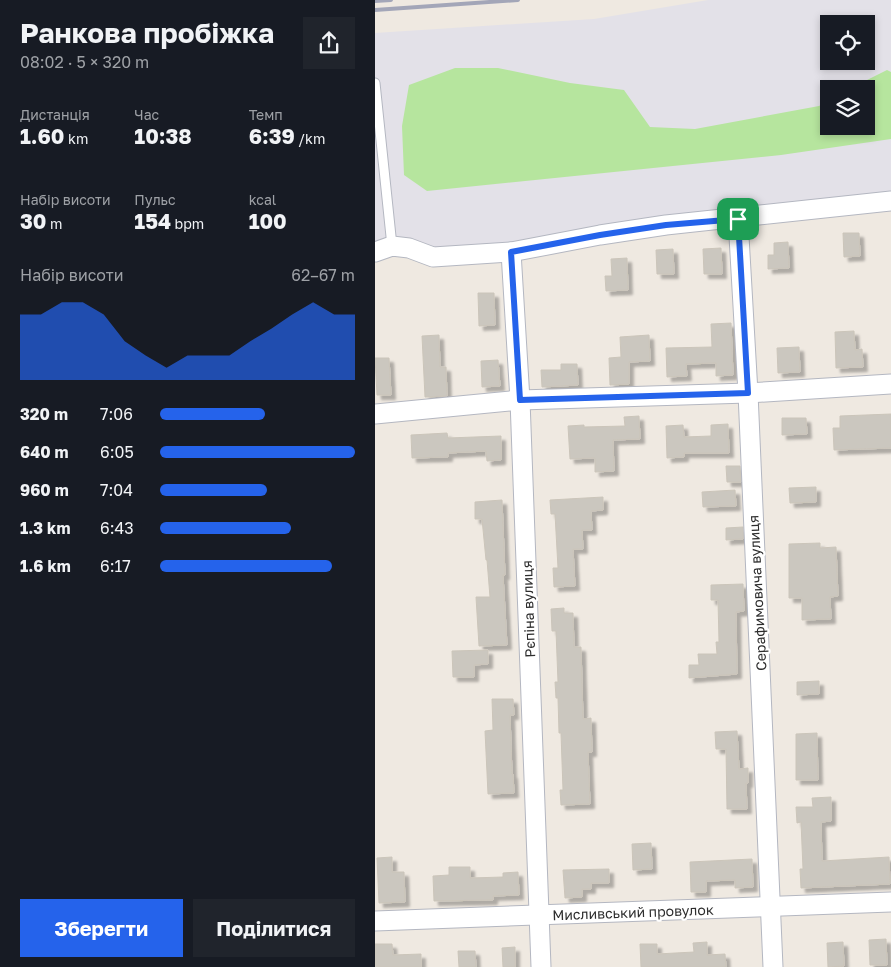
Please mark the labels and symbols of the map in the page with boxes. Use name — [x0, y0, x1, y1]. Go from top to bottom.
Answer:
pin — [717, 198, 759, 240]
street label: Серафимовича вулиця — [744, 515, 770, 671]
street label: Рєпіна вулиця — [518, 560, 538, 658]
street label: Мисливський провулок — [552, 901, 714, 923]

